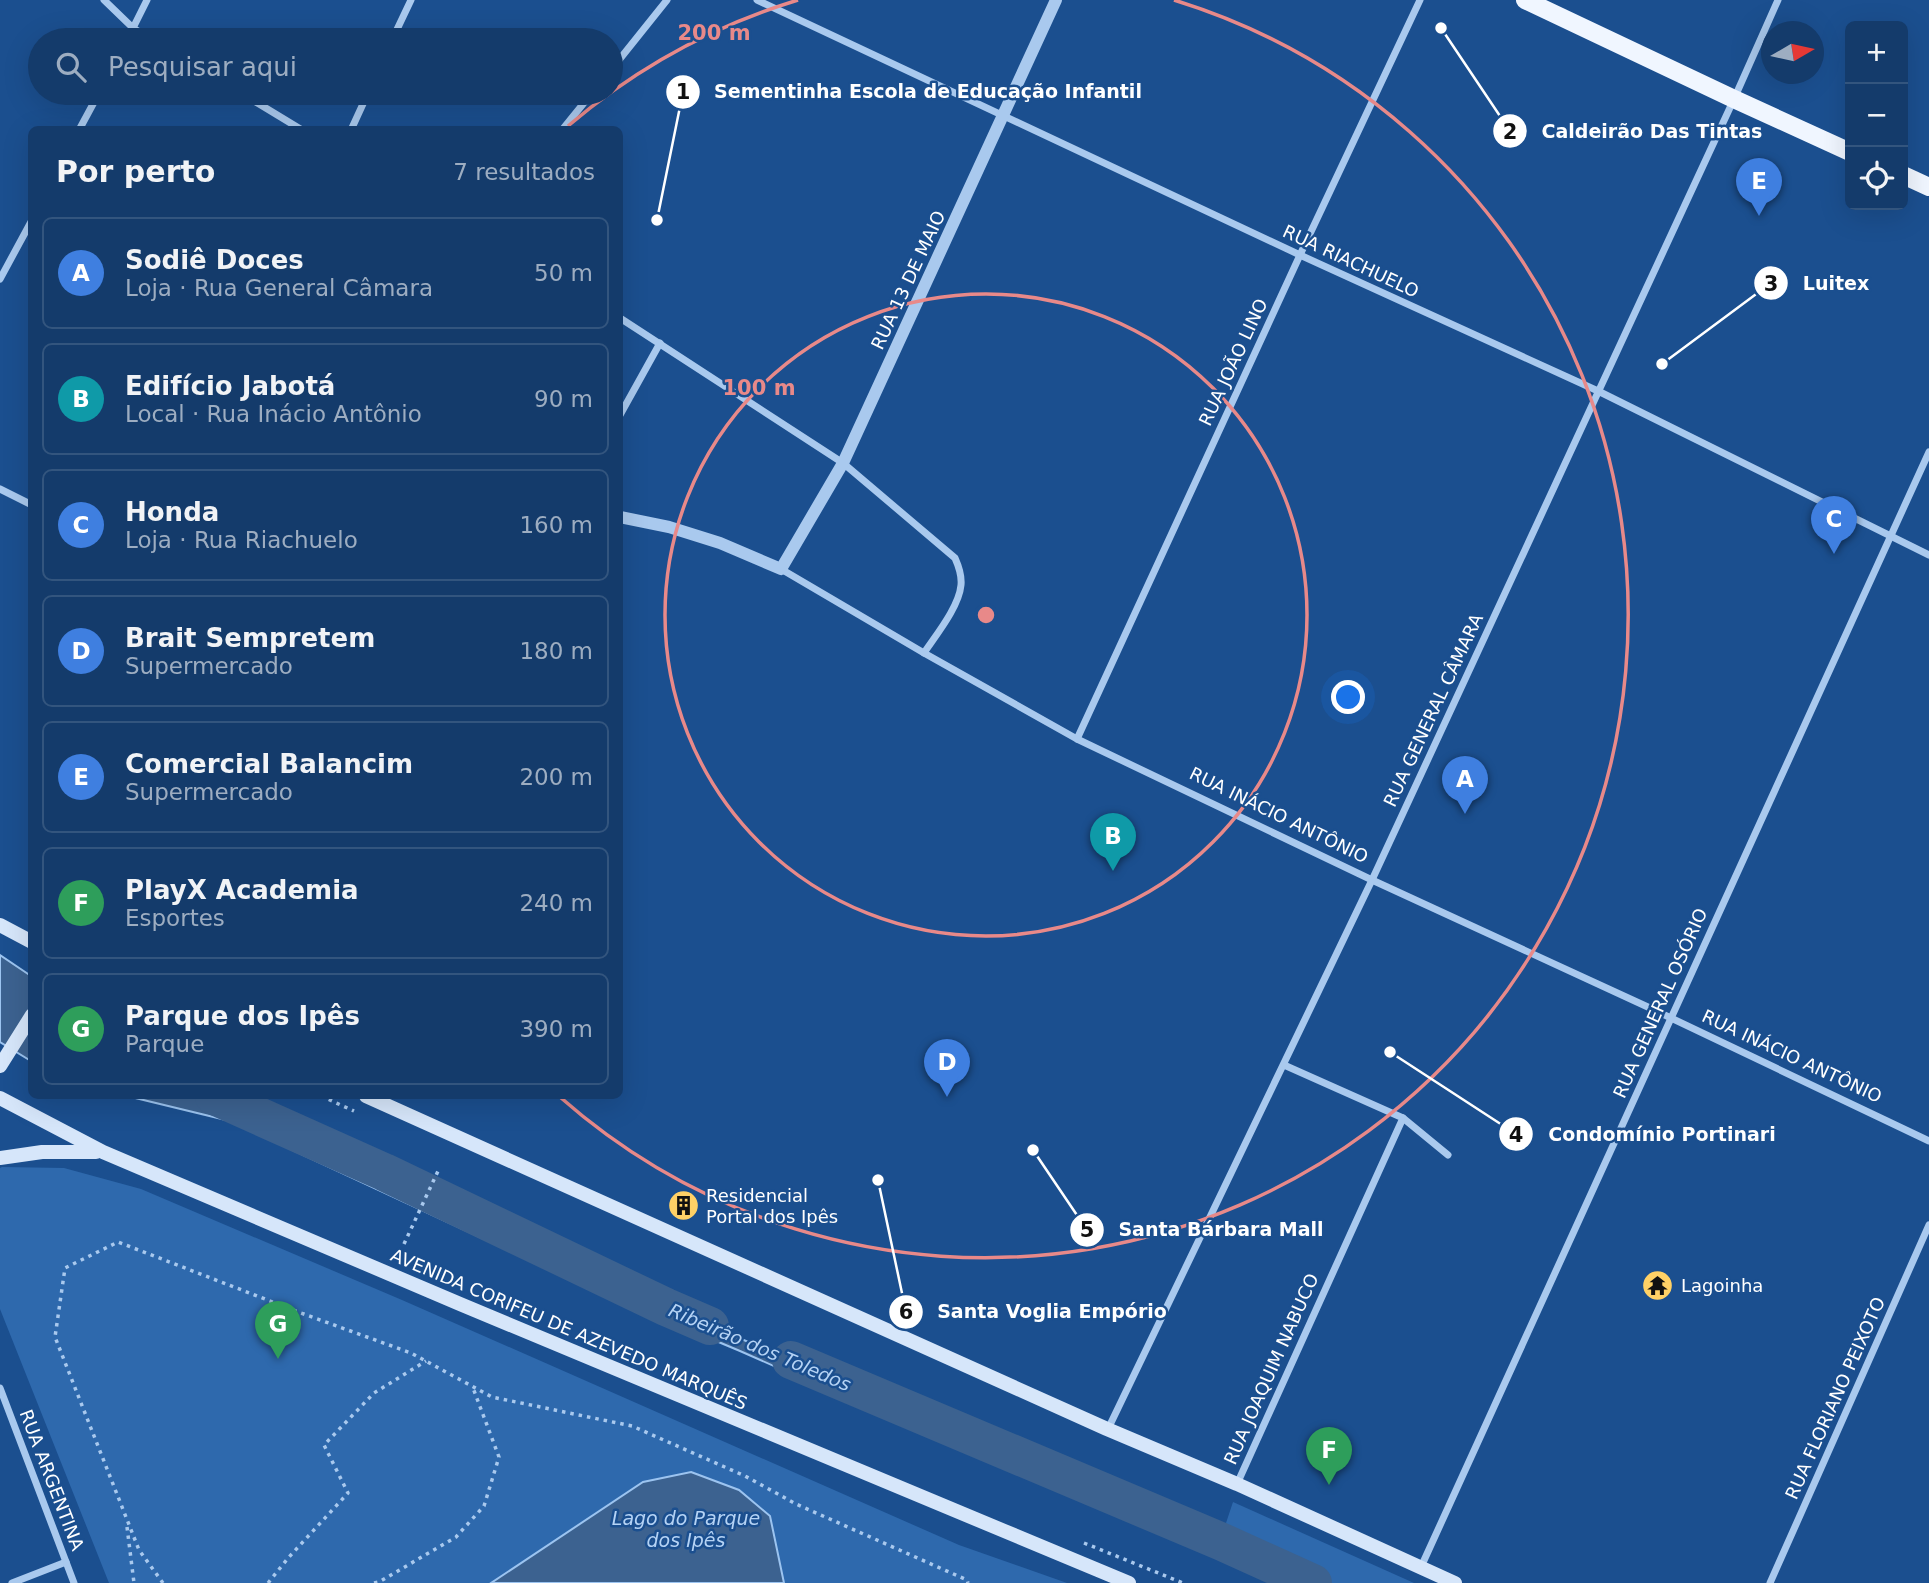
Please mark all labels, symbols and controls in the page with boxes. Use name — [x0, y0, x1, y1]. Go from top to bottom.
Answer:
text: 200 m — [677, 21, 751, 45]
north arrow — [1761, 21, 1824, 84]
map controls — [1845, 21, 1908, 210]
button: + — [1845, 21, 1908, 84]
search box — [28, 28, 623, 105]
icon: search — [52, 48, 90, 86]
text: Pesquisar aqui — [108, 52, 297, 82]
callout: Sementinha Escola de Educação Infantil — [665, 72, 1156, 112]
text: 1 — [676, 80, 690, 104]
text: Sementinha Escola de Educação Infantil — [714, 80, 1142, 102]
button: − — [1845, 84, 1908, 147]
callout: Caldeirão Das Tintas — [1493, 111, 1777, 151]
text: 2 — [1503, 120, 1517, 144]
text: Caldeirão Das Tintas — [1542, 120, 1762, 142]
button: locate — [1845, 147, 1908, 210]
text: Por perto — [56, 154, 215, 189]
pin: E — [1736, 158, 1782, 216]
text: 7 resultados — [453, 159, 595, 185]
street label: RUA 13 DE MAIO — [867, 207, 949, 353]
street label: RUA RIACHUELO — [1280, 220, 1422, 302]
text: Sodiê Doces — [125, 245, 304, 275]
text: A — [72, 260, 90, 286]
text: 50 m — [534, 260, 593, 286]
callout: Luitex — [1753, 263, 1883, 303]
text: 3 — [1764, 272, 1778, 296]
text: Luitex — [1803, 272, 1869, 294]
text: Loja · Rua General Câmara — [125, 275, 433, 301]
street label: RUA JOÃO LINO — [1194, 295, 1272, 429]
text: Edifício Jabotá — [125, 371, 335, 401]
text: 100 m — [722, 376, 796, 400]
text: B — [72, 386, 90, 412]
text: 90 m — [534, 386, 593, 412]
text: Local · Rua Inácio Antônio — [125, 401, 422, 427]
pin: C — [1811, 496, 1857, 554]
text: Honda — [125, 497, 219, 527]
text: C — [73, 512, 89, 538]
text: 160 m — [519, 512, 593, 538]
text: Loja · Rua Riachuelo — [125, 527, 358, 553]
centre of rings — [974, 603, 998, 627]
street label: RUA GENERAL CÂMARA — [1379, 610, 1487, 810]
text: Brait Sempretem — [125, 623, 375, 653]
text: D — [71, 638, 91, 664]
text: 180 m — [519, 638, 593, 664]
text: Supermercado — [125, 653, 293, 679]
your location — [1331, 680, 1365, 714]
text: Comercial Balancim — [125, 749, 413, 779]
pin: A — [1442, 756, 1488, 814]
street label: RUA INÁCIO ANTÔNIO — [1186, 763, 1372, 867]
text: E — [73, 764, 89, 790]
text: 200 m — [519, 764, 593, 790]
text: Supermercado — [125, 779, 293, 805]
pin: B — [1090, 813, 1136, 871]
text: PlayX Academia — [125, 875, 359, 905]
text: F — [73, 890, 89, 916]
text: 240 m — [519, 890, 593, 916]
text: Esportes — [125, 905, 225, 931]
street label: RUA GENERAL OSÓRIO — [1609, 905, 1711, 1101]
text: Parque dos Ipês — [125, 1001, 360, 1031]
street label: RUA INÁCIO ANTÔNIO — [1699, 1005, 1885, 1107]
text: G — [72, 1016, 90, 1042]
text: 390 m — [519, 1016, 593, 1042]
text: Parque — [125, 1031, 204, 1057]
pin: D — [924, 1039, 970, 1097]
callout: Condomínio Portinari — [1499, 1114, 1789, 1154]
text: 4 — [1509, 1123, 1523, 1147]
text: Condomínio Portinari — [1548, 1123, 1776, 1145]
place label: Residencial Portal dos Ipês — [706, 1185, 838, 1227]
building icon: Residencial Portal dos Ipês — [666, 1188, 700, 1222]
callout: Santa Bárbara Mall — [1070, 1210, 1338, 1250]
text: 5 — [1080, 1218, 1094, 1242]
text: Santa Bárbara Mall — [1118, 1218, 1324, 1240]
street label: AVENIDA CORIFEU DE AZEVEDO MARQUÊS — [388, 1244, 750, 1414]
temple icon: Lagoinha — [1641, 1268, 1675, 1302]
street label: RUA JOAQUIM NABUCO — [1219, 1270, 1323, 1468]
place label: Lagoinha — [1681, 1275, 1763, 1296]
callout: Santa Voglia Empório — [889, 1292, 1181, 1332]
street label: RUA FLORIANO PEIXOTO — [1781, 1294, 1889, 1502]
water label: Ribeirão dos Toledos — [666, 1299, 854, 1395]
text: 6 — [899, 1300, 913, 1324]
text: Santa Voglia Empório — [937, 1300, 1167, 1322]
pin: G — [255, 1301, 301, 1359]
street label: RUA ARGENTINA — [15, 1406, 89, 1554]
pin: F — [1306, 1427, 1352, 1485]
water label: Lago do Parque dos Ipês — [612, 1507, 760, 1551]

